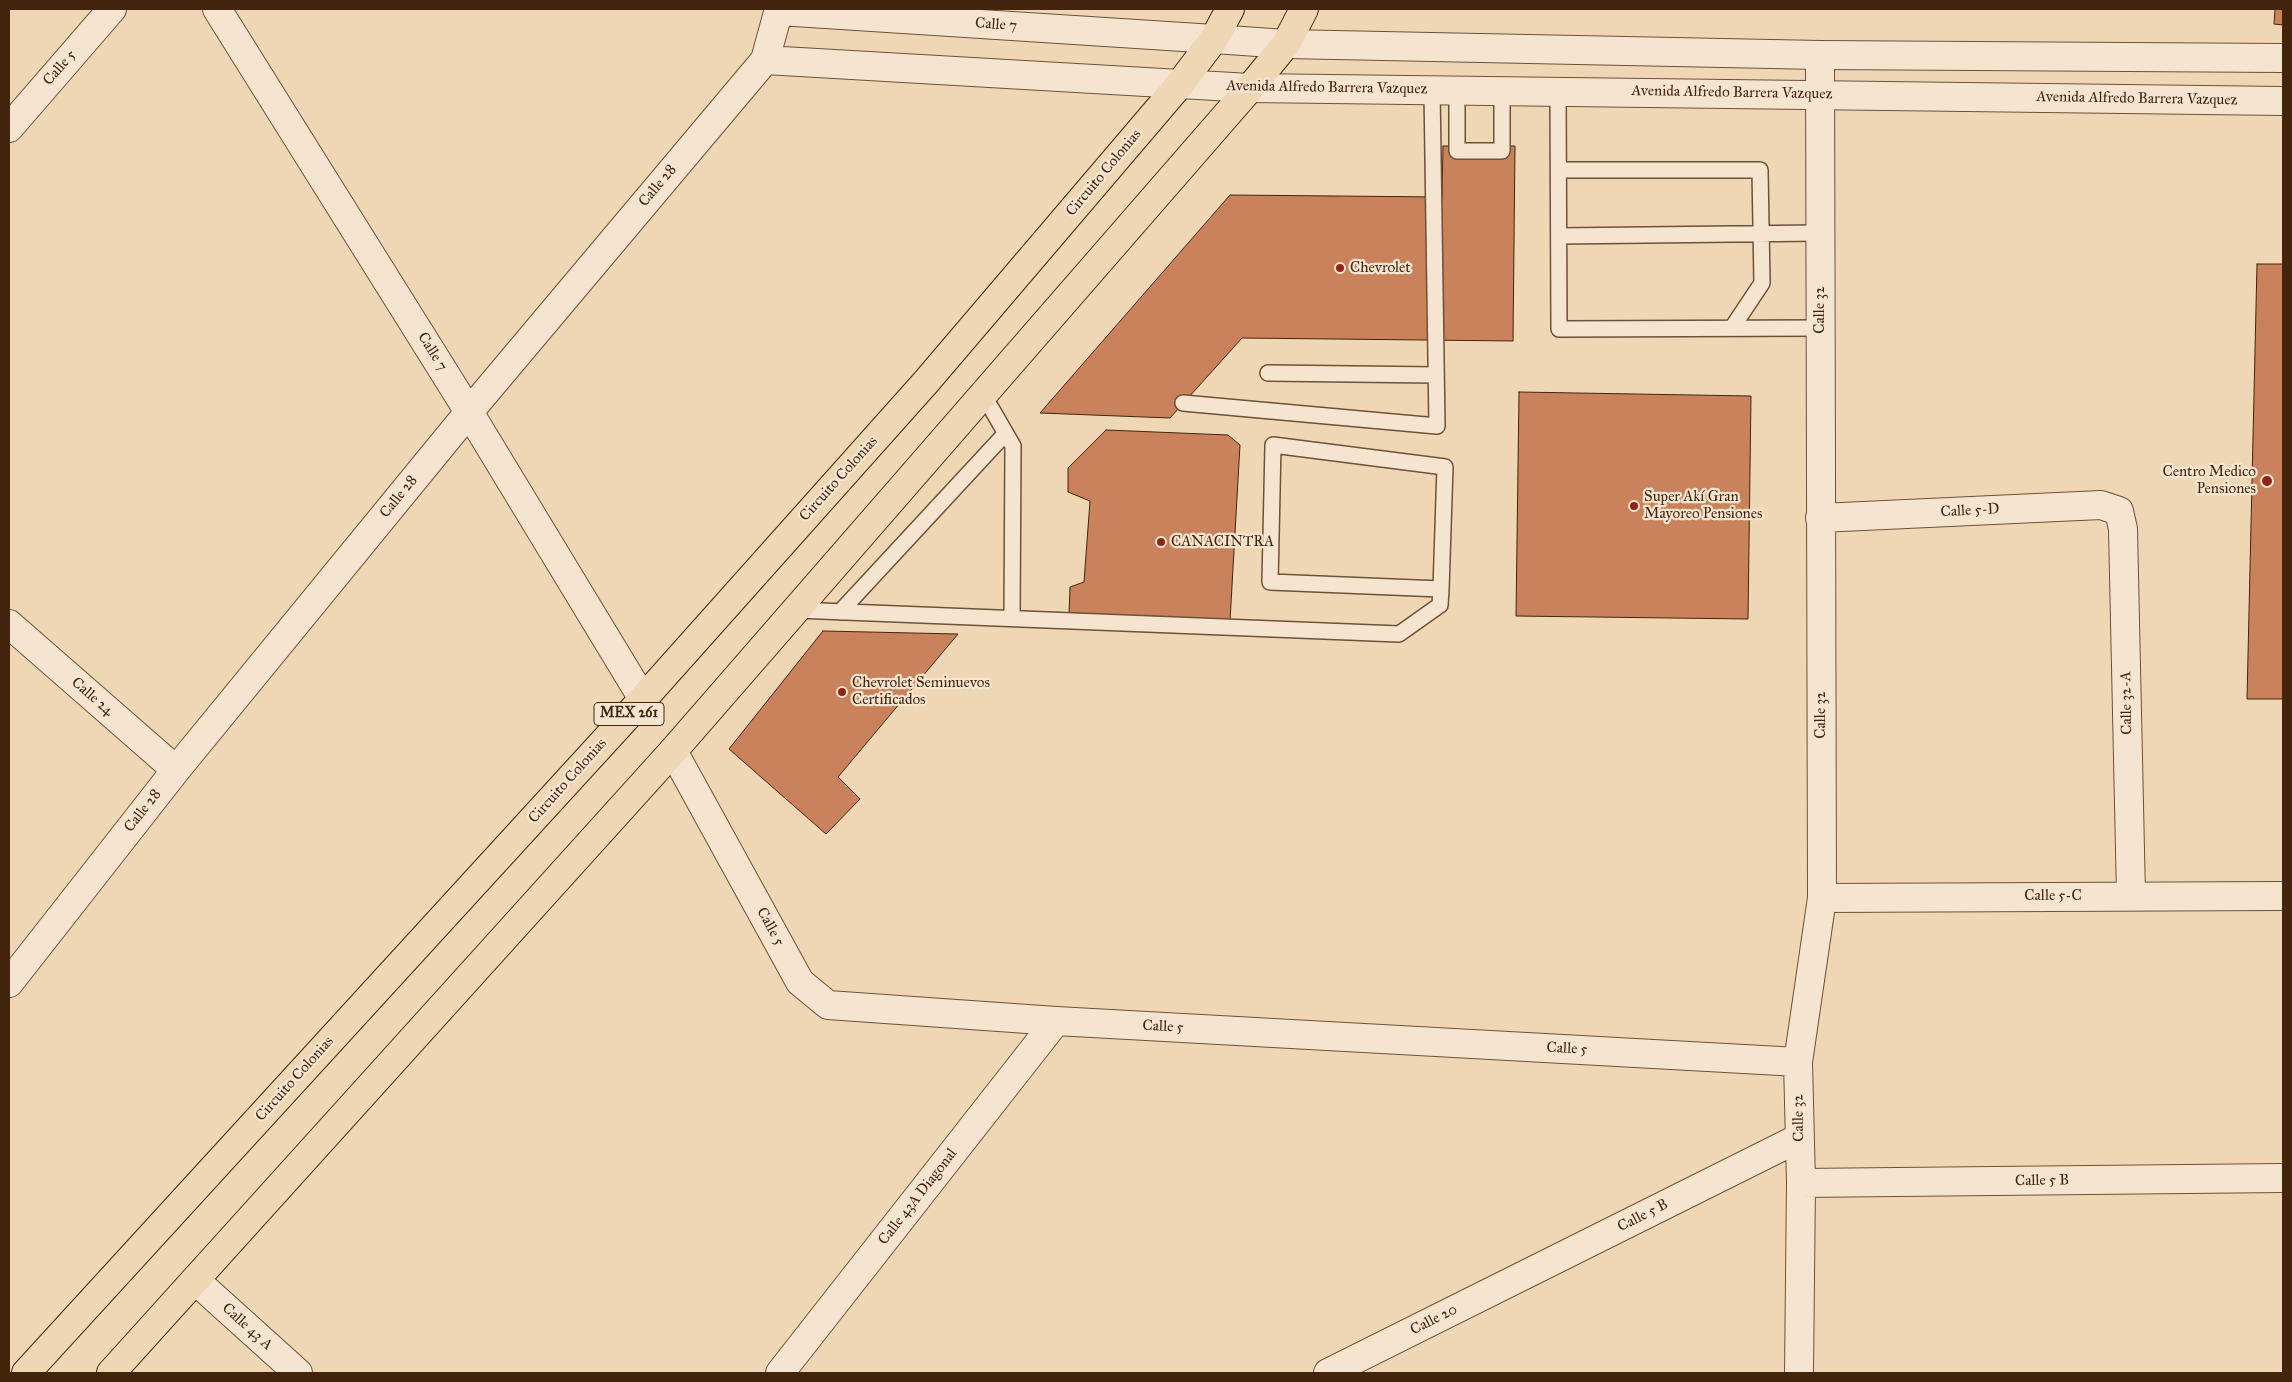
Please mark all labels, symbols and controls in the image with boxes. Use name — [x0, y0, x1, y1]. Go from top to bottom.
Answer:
street label: Calle 7 — [974, 15, 1018, 35]
street label: Calle 5 — [40, 47, 80, 89]
street label: Avenida Alfredo Barrera Vazquez — [1226, 77, 1428, 99]
street label: Avenida Alfredo Barrera Vazquez — [1631, 82, 1833, 104]
street label: Avenida Alfredo Barrera Vazquez — [2036, 88, 2238, 110]
street label: Circuito Colonias — [1062, 126, 1146, 220]
street label: Calle 28 — [635, 161, 681, 211]
place label: Chevrolet — [1350, 259, 1411, 277]
marker: Chevrolet — [1334, 262, 1346, 274]
street label: Calle 32 — [1811, 286, 1829, 334]
street label: Calle 7 — [413, 329, 451, 375]
street label: Circuito Colonias — [796, 433, 882, 525]
place label: Centro Medico Pensiones — [2163, 463, 2256, 498]
street label: Calle 28 — [376, 472, 422, 522]
marker: Centro Medico Pensiones — [2260, 474, 2274, 488]
place label: Super Akí Gran Mayoreo Pensiones — [1644, 488, 1762, 523]
marker: Super Akí Gran Mayoreo Pensiones — [1628, 500, 1640, 512]
street label: Calle 5-D — [1940, 500, 2000, 522]
place label: CANACINTRA — [1171, 533, 1274, 551]
marker: CANACINTRA — [1155, 536, 1167, 548]
street label: Calle 32-A — [2117, 671, 2137, 735]
street label: Calle 24 — [67, 674, 117, 720]
place label: Chevrolet Seminuevos Certificados — [852, 674, 990, 709]
marker: Chevrolet Seminuevos Certificados — [836, 686, 848, 698]
street label: Calle 32 — [1812, 691, 1830, 739]
road number: MEX 261 — [594, 702, 664, 726]
street label: Circuito Colonias — [525, 735, 611, 827]
street label: Calle 28 — [121, 786, 165, 836]
street label: Calle 5-C — [2024, 887, 2082, 905]
street label: Calle 5 — [752, 905, 788, 949]
street label: Calle 5 — [1142, 1017, 1184, 1037]
street label: Circuito Colonias — [252, 1033, 338, 1125]
street label: Calle 5 — [1546, 1039, 1588, 1059]
street label: Calle 32 — [1790, 1094, 1808, 1142]
street label: Calle 43A Diagonal — [875, 1145, 961, 1249]
street label: Calle 5 B — [2015, 1172, 2069, 1190]
street label: Calle 5 B — [1615, 1196, 1671, 1236]
street label: Calle 43 A — [218, 1300, 276, 1354]
street label: Calle 20 — [1408, 1301, 1460, 1339]

